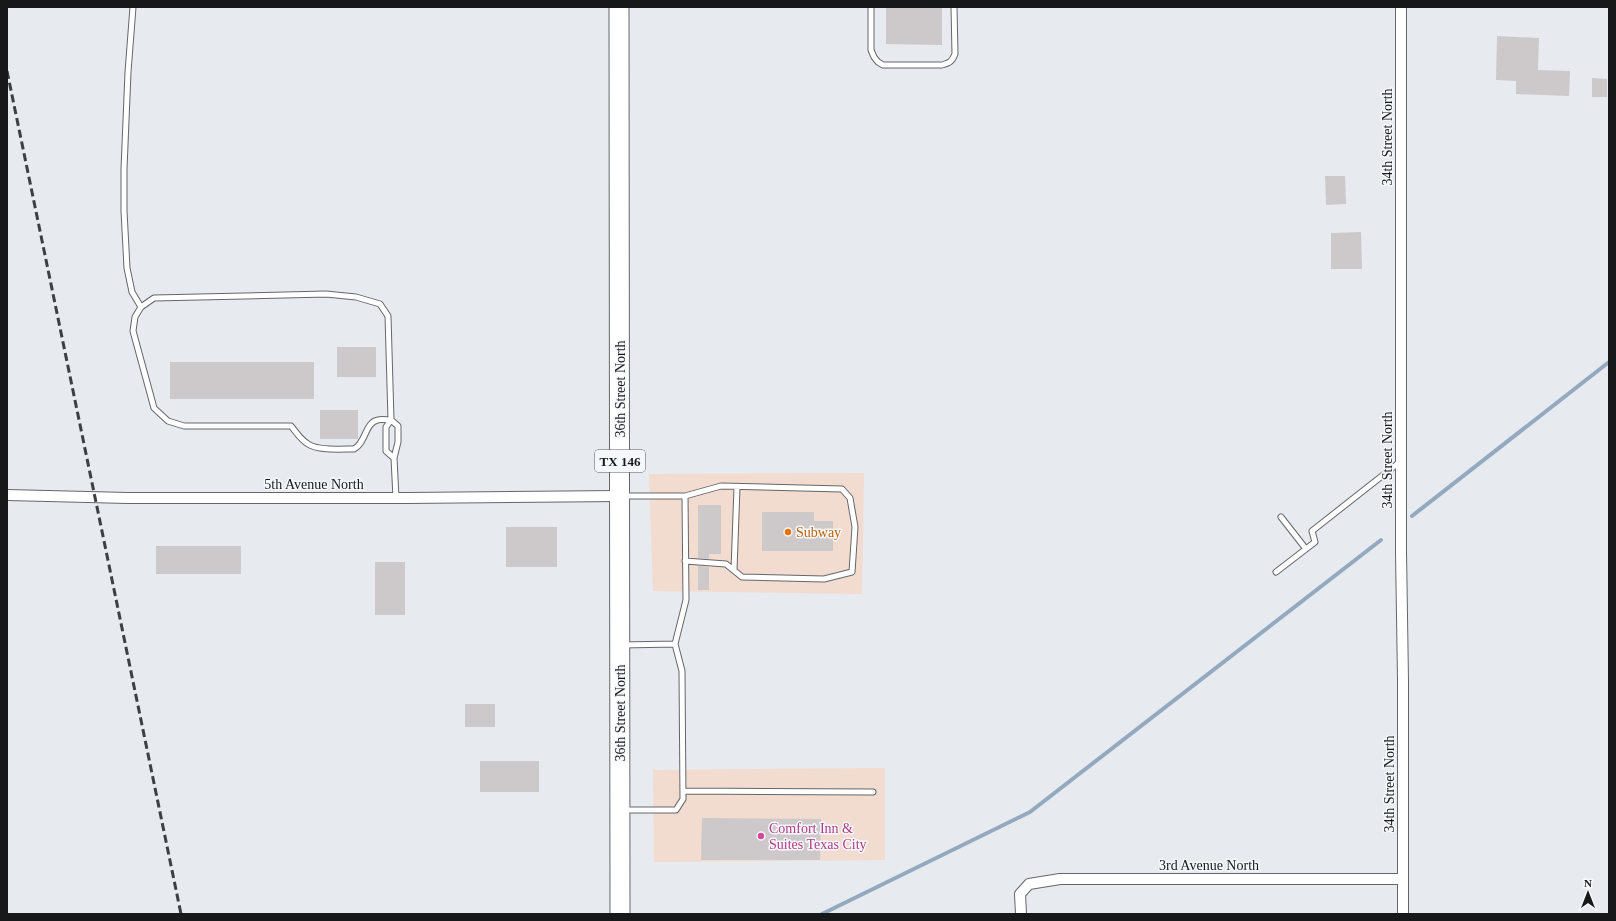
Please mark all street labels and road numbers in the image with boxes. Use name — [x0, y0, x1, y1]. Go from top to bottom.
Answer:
street label: 34th Street North — [1380, 88, 1395, 186]
street label: 36th Street North — [613, 340, 628, 438]
street label: 34th Street North — [1380, 411, 1395, 509]
road number: TX 146 — [595, 450, 645, 472]
street label: 5th Avenue North — [264, 477, 364, 492]
street label: 36th Street North — [613, 664, 628, 762]
street label: 34th Street North — [1382, 735, 1397, 833]
street label: 3rd Avenue North — [1159, 858, 1259, 873]

